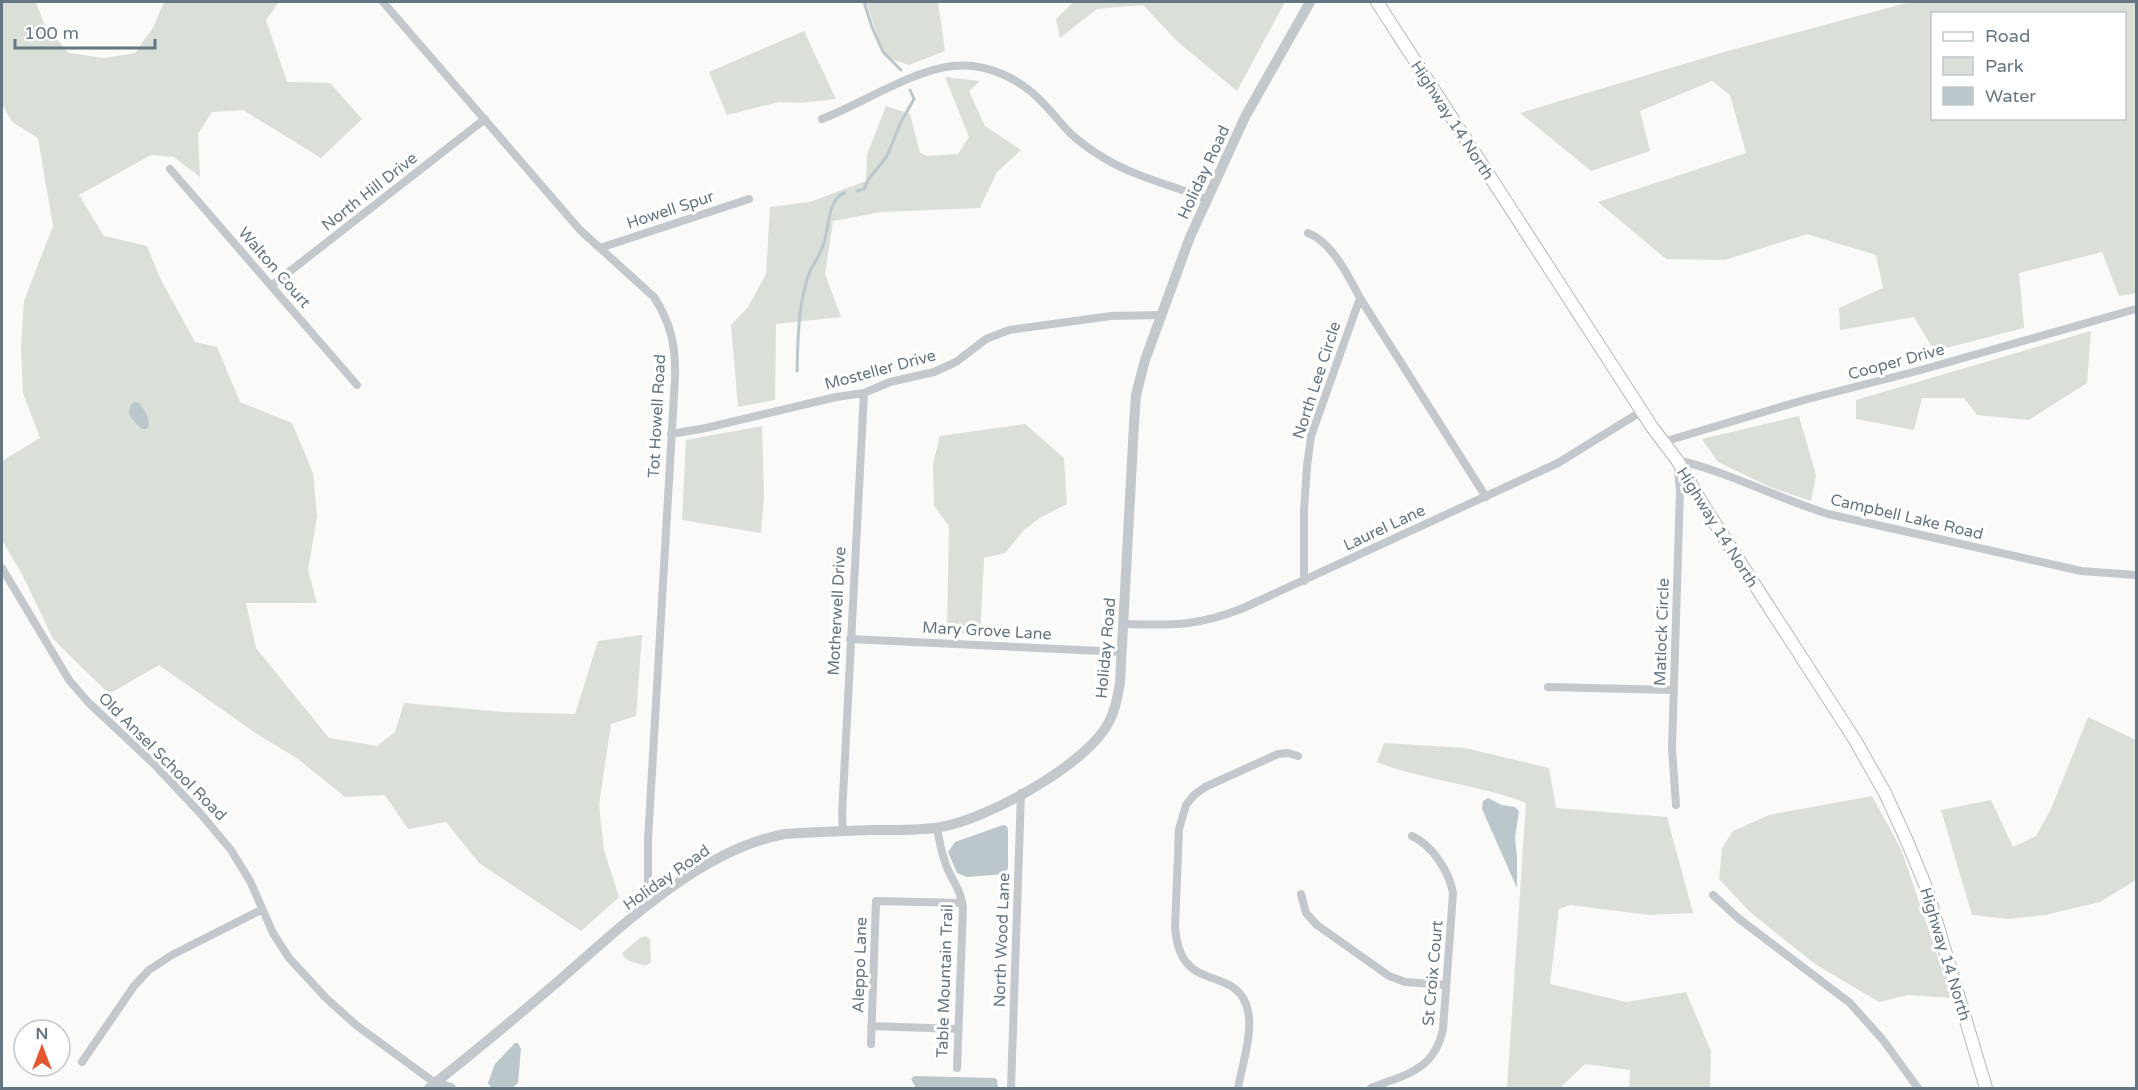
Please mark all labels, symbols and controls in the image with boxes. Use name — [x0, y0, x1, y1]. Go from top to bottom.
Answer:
scale bar — [15, 12, 154, 50]
legend — [1931, 12, 2126, 120]
text: 100 m — [24, 22, 79, 44]
text: Road — [1985, 25, 2030, 47]
text: Park — [1985, 55, 2024, 77]
street label: Highway 14 North — [1406, 57, 1498, 184]
text: Water — [1985, 85, 2036, 107]
street label: Holiday Road — [1173, 122, 1234, 223]
street label: North Hill Drive — [318, 148, 421, 235]
street label: Howell Spur — [624, 186, 717, 234]
street label: Walton Court — [234, 223, 315, 312]
street label: North Lee Circle — [1289, 319, 1345, 442]
street label: Cooper Drive — [1846, 339, 1947, 384]
street label: Mosteller Drive — [822, 346, 938, 394]
street label: Tot Howell Road — [644, 354, 670, 479]
street label: Highway 14 North — [1672, 464, 1762, 592]
street label: Campbell Lake Road — [1828, 490, 1985, 544]
street label: Laurel Lane — [1340, 500, 1429, 556]
street label: Motherwell Drive — [824, 546, 850, 676]
street label: Matlock Circle — [1650, 578, 1674, 686]
street label: Holiday Road — [1092, 597, 1120, 700]
street label: Mary Grove Lane — [922, 618, 1052, 644]
street label: Old Ansel School Road — [94, 688, 231, 825]
street label: Holiday Road — [619, 841, 714, 915]
street label: North Wood Lane — [990, 872, 1014, 1008]
street label: Highway 14 North — [1915, 885, 1975, 1023]
street label: Table Mountain Trail — [932, 904, 958, 1058]
street label: Aleppo Lane — [848, 917, 872, 1013]
street label: St Croix Court — [1418, 920, 1448, 1027]
north arrow — [12, 1018, 72, 1078]
text: N — [36, 1024, 48, 1044]

